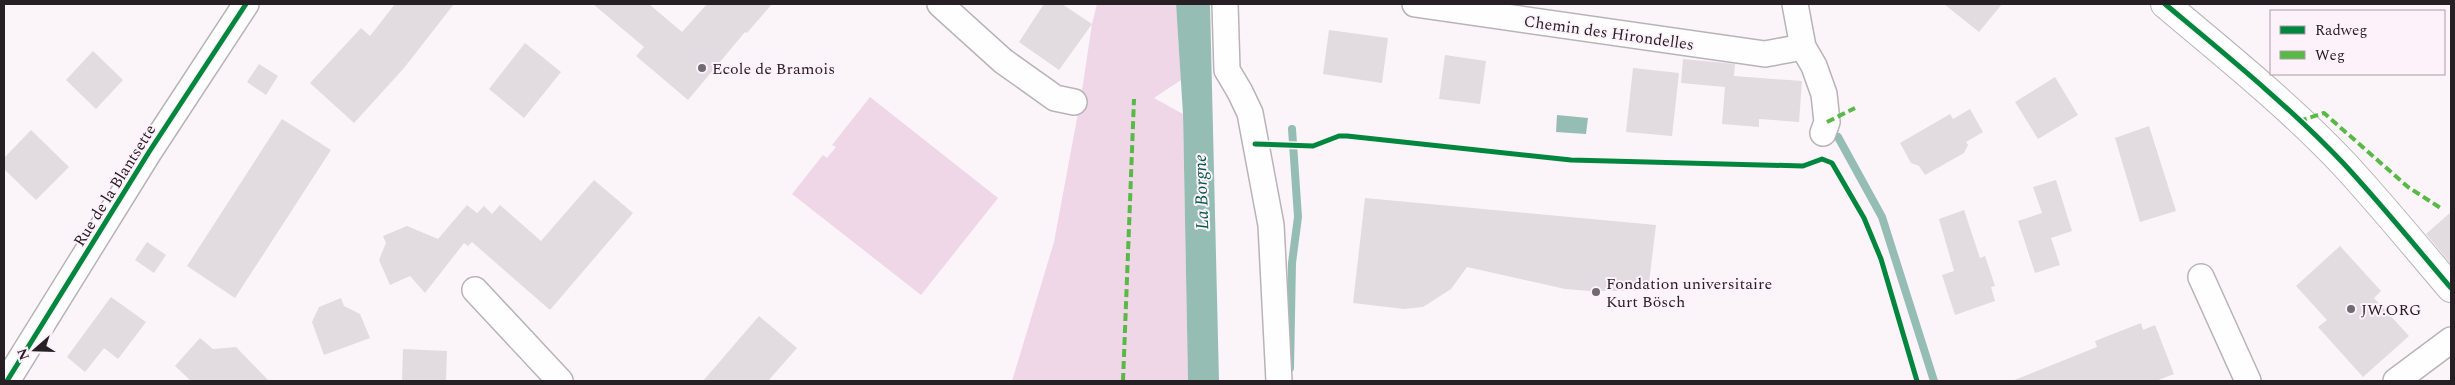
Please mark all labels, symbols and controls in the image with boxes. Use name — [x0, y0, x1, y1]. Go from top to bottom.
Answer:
street label: Chemin des Hirondelles — [1522, 9, 1695, 57]
legend — [2270, 10, 2445, 75]
text: Radweg — [2315, 19, 2368, 42]
text: Weg — [2315, 44, 2345, 67]
place label: Ecole de Bramois — [712, 57, 835, 81]
marker: Ecole de Bramois — [696, 62, 708, 74]
street label: Rue de la Blantsette — [68, 120, 162, 251]
water label: La Borgne — [1187, 154, 1216, 230]
place label: Fondation universitaire Kurt Bösch — [1606, 272, 1772, 314]
marker: Fondation universitaire Kurt Bösch — [1590, 286, 1602, 298]
place label: JW.ORG — [2361, 298, 2421, 322]
marker: JW.ORG — [2345, 303, 2357, 315]
north arrow — [10, 325, 60, 375]
text: N — [11, 345, 35, 363]

